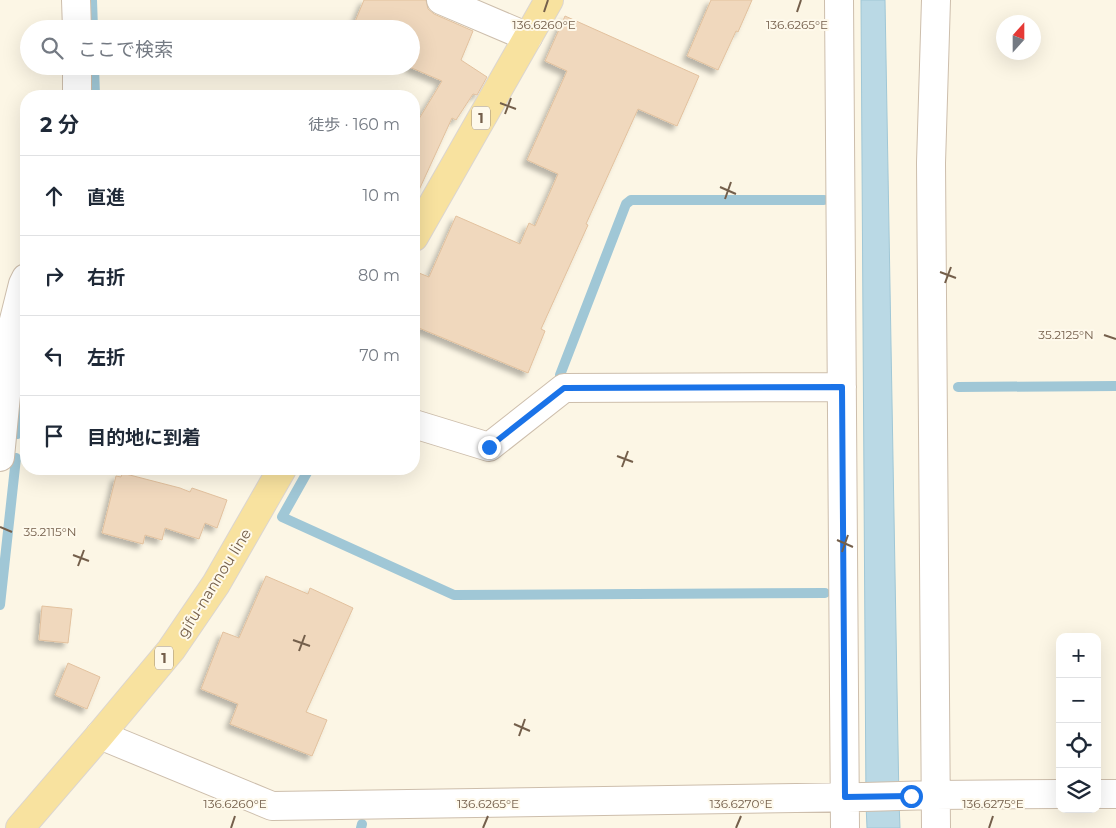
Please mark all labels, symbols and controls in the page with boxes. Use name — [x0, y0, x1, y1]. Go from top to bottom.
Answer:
north arrow — [996, 15, 1041, 60]
text: 136.6260°E — [512, 17, 576, 32]
text: 136.6265°E — [766, 17, 828, 32]
search box — [20, 20, 420, 75]
icon: search — [38, 34, 66, 62]
text: ここで検索 — [78, 38, 173, 61]
road number: 1 — [472, 106, 490, 130]
text: 2 分 — [40, 112, 79, 137]
text: 徒歩 · 160 m — [308, 115, 400, 134]
icon: ahead — [40, 182, 68, 210]
text: 直進 — [87, 186, 125, 209]
text: 10 m — [362, 186, 400, 205]
icon: right — [40, 262, 68, 290]
text: 右折 — [87, 266, 125, 289]
text: 80 m — [358, 266, 400, 285]
text: 35.2125°N — [1038, 327, 1094, 342]
icon: left — [40, 342, 68, 370]
text: 左折 — [87, 346, 125, 369]
text: 70 m — [359, 346, 400, 365]
icon: arrive — [40, 422, 68, 450]
text: 目的地に到着 — [87, 426, 201, 449]
route end — [478, 436, 501, 459]
text: 35.2115°N — [24, 524, 76, 539]
street label: gifu-nannou line — [173, 525, 255, 641]
map controls — [1056, 633, 1101, 813]
button: + — [1056, 633, 1101, 678]
road number: 1 — [155, 646, 173, 670]
button: − — [1056, 678, 1101, 723]
button: locate — [1056, 723, 1101, 768]
button: layers — [1056, 768, 1101, 813]
route start — [900, 785, 923, 808]
text: 136.6260°E — [203, 796, 267, 811]
text: 136.6265°E — [457, 796, 519, 811]
text: 136.6270°E — [710, 796, 772, 811]
text: 136.6275°E — [962, 796, 1024, 811]

